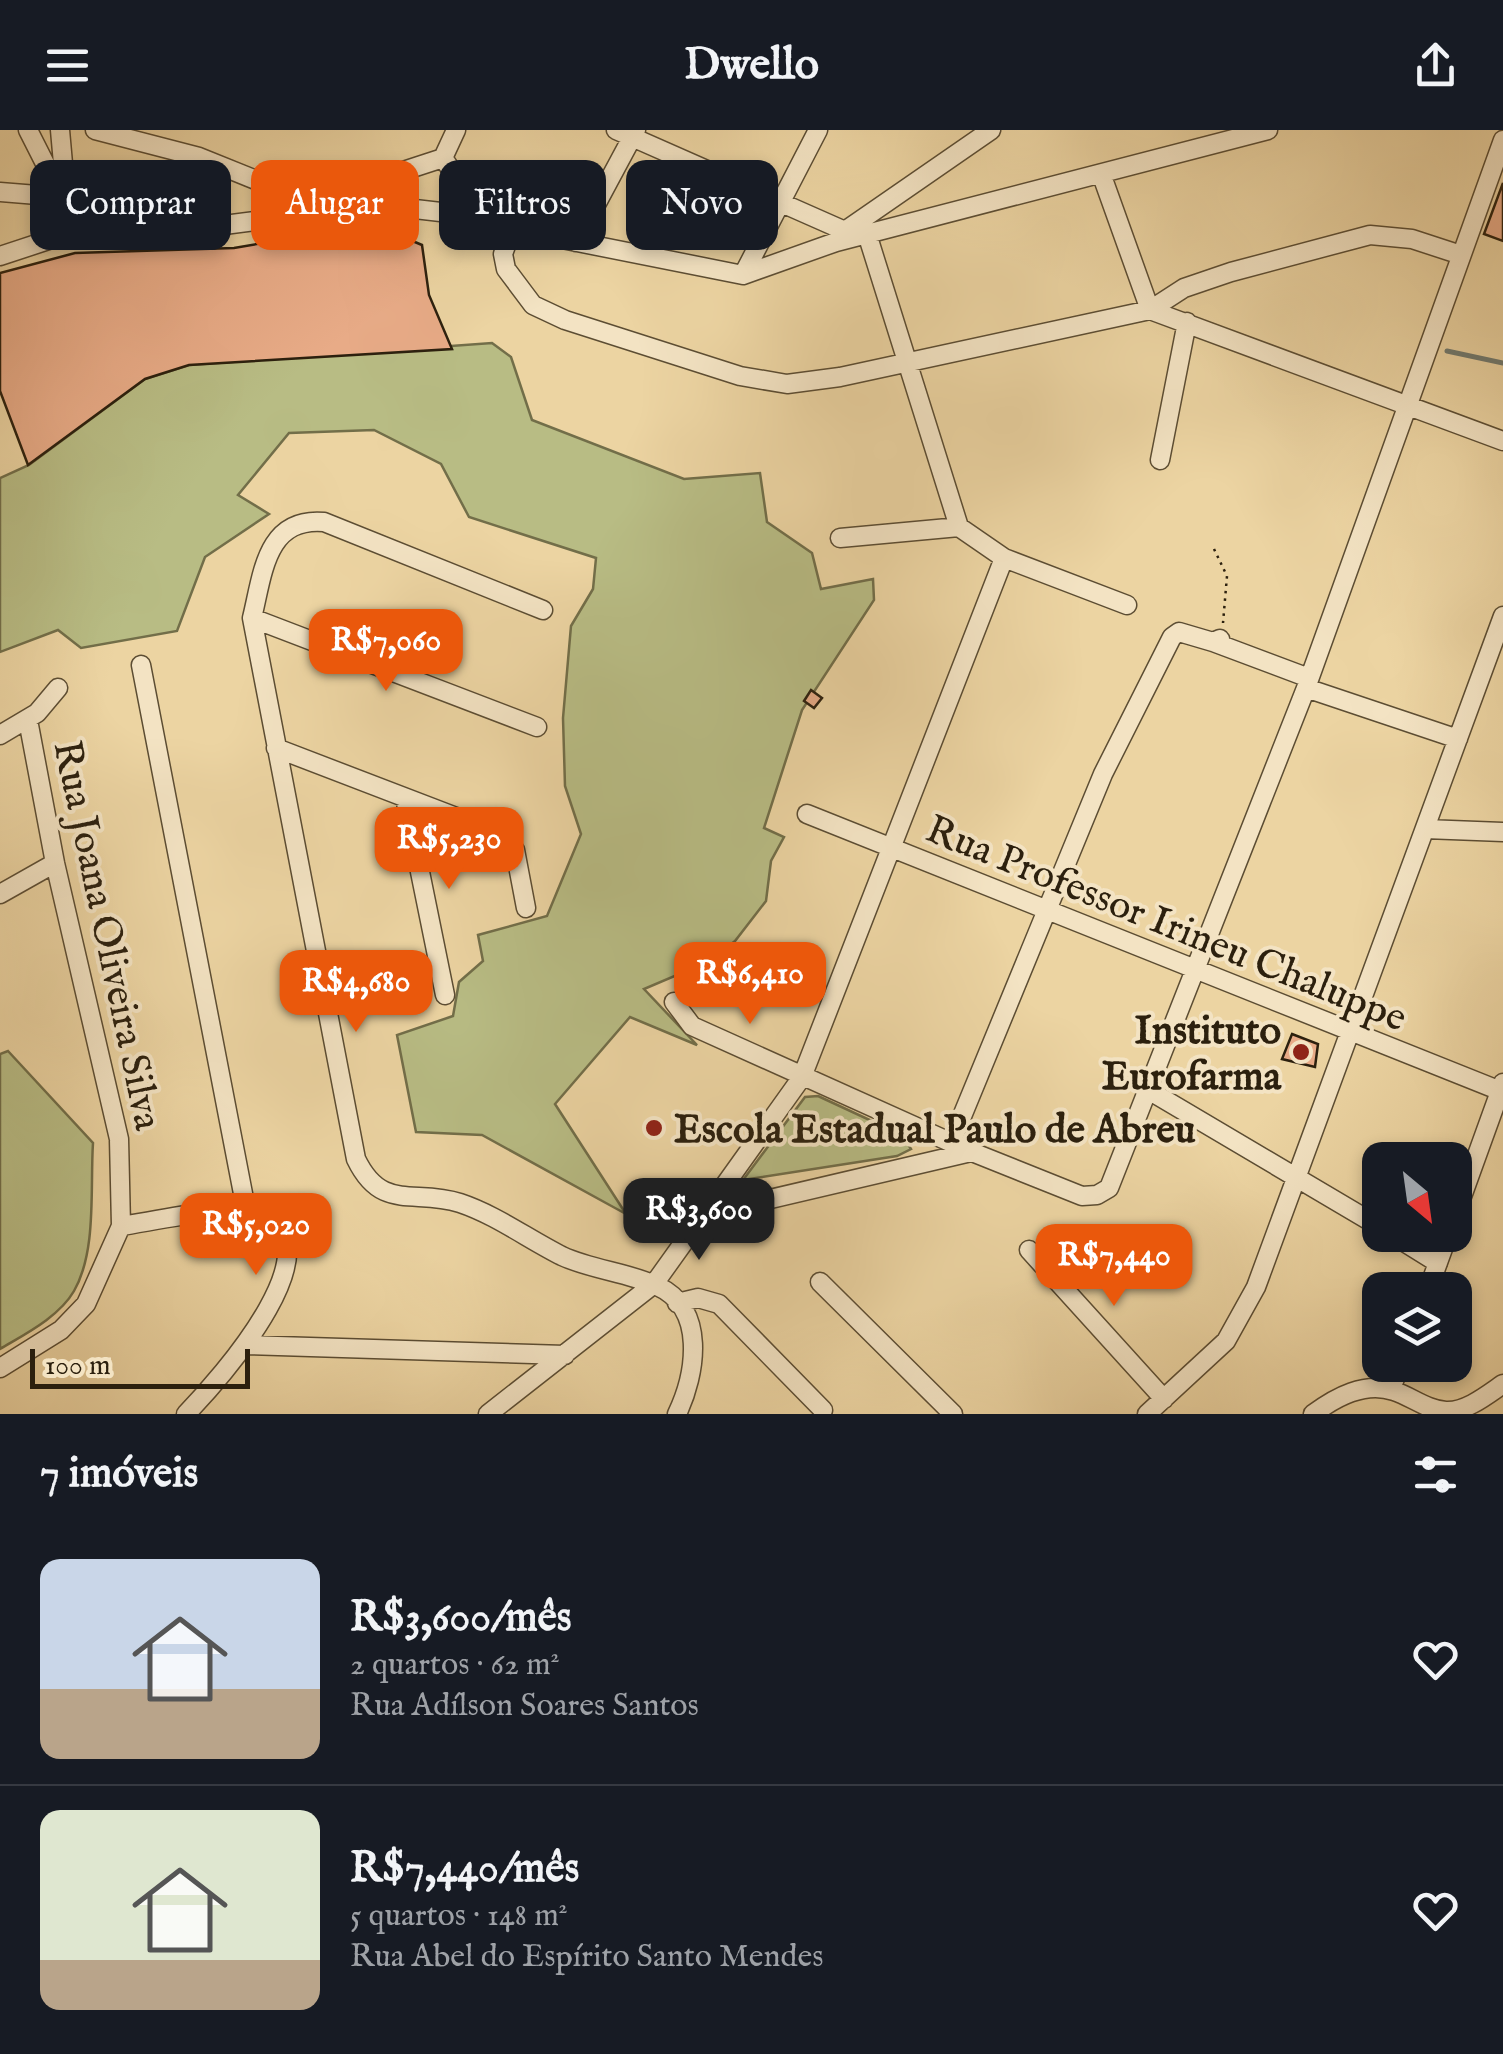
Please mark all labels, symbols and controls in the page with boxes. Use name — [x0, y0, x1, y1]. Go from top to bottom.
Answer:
text: Dwello — [684, 37, 819, 94]
icon: menu — [40, 38, 95, 93]
icon: share — [1408, 38, 1463, 93]
chip: Comprar — [30, 160, 231, 250]
chip: Alugar — [251, 160, 419, 250]
chip: Filtros — [439, 160, 606, 250]
chip: Novo — [626, 160, 778, 250]
pin: R$7,060 — [294, 609, 478, 694]
text: R$7,060 — [331, 621, 441, 662]
street label: Rua Joana Oliveira Silva — [39, 736, 172, 1136]
street label: Rua Professor Irineu Chaluppe — [918, 805, 1414, 1045]
pin: R$5,230 — [357, 807, 541, 892]
text: R$5,230 — [397, 819, 501, 860]
pin: R$6,410 — [658, 942, 842, 1027]
pin: R$4,680 — [264, 950, 448, 1035]
text: R$6,410 — [696, 954, 804, 995]
text: R$4,680 — [302, 962, 410, 1003]
place label: Instituto Eurofarma — [1102, 1007, 1282, 1104]
marker: Instituto Eurofarma — [1290, 1041, 1312, 1063]
place label: Escola Estadual Paulo de Abreu — [674, 1106, 1196, 1157]
marker: Escola Estadual Paulo de Abreu — [643, 1117, 665, 1139]
north arrow — [1362, 1142, 1472, 1252]
map controls — [1362, 1142, 1472, 1382]
pin: R$3,600 — [607, 1178, 791, 1263]
text: R$3,600 — [645, 1190, 753, 1231]
pin: R$5,020 — [164, 1193, 348, 1278]
text: R$5,020 — [202, 1205, 310, 1246]
pin: R$7,440 — [1022, 1224, 1206, 1309]
text: R$7,440 — [1057, 1236, 1171, 1277]
button: layers — [1362, 1272, 1472, 1382]
scale bar — [30, 1344, 250, 1388]
text: 100 m — [45, 1349, 111, 1384]
icon: filters — [1408, 1447, 1463, 1502]
text: 7 imóveis — [40, 1448, 198, 1501]
text: R$3,600/mês — [350, 1592, 572, 1645]
icon: home — [120, 1599, 240, 1719]
icon: heart — [1408, 1632, 1463, 1687]
text: 2 quartos · 62 m² — [350, 1645, 560, 1686]
text: Rua Adílson Soares Santos — [350, 1686, 699, 1727]
text: R$7,440/mês — [350, 1843, 579, 1896]
icon: home — [120, 1850, 240, 1970]
icon: heart — [1408, 1883, 1463, 1938]
text: 5 quartos · 148 m² — [350, 1896, 568, 1937]
text: Rua Abel do Espírito Santo Mendes — [350, 1937, 823, 1978]

